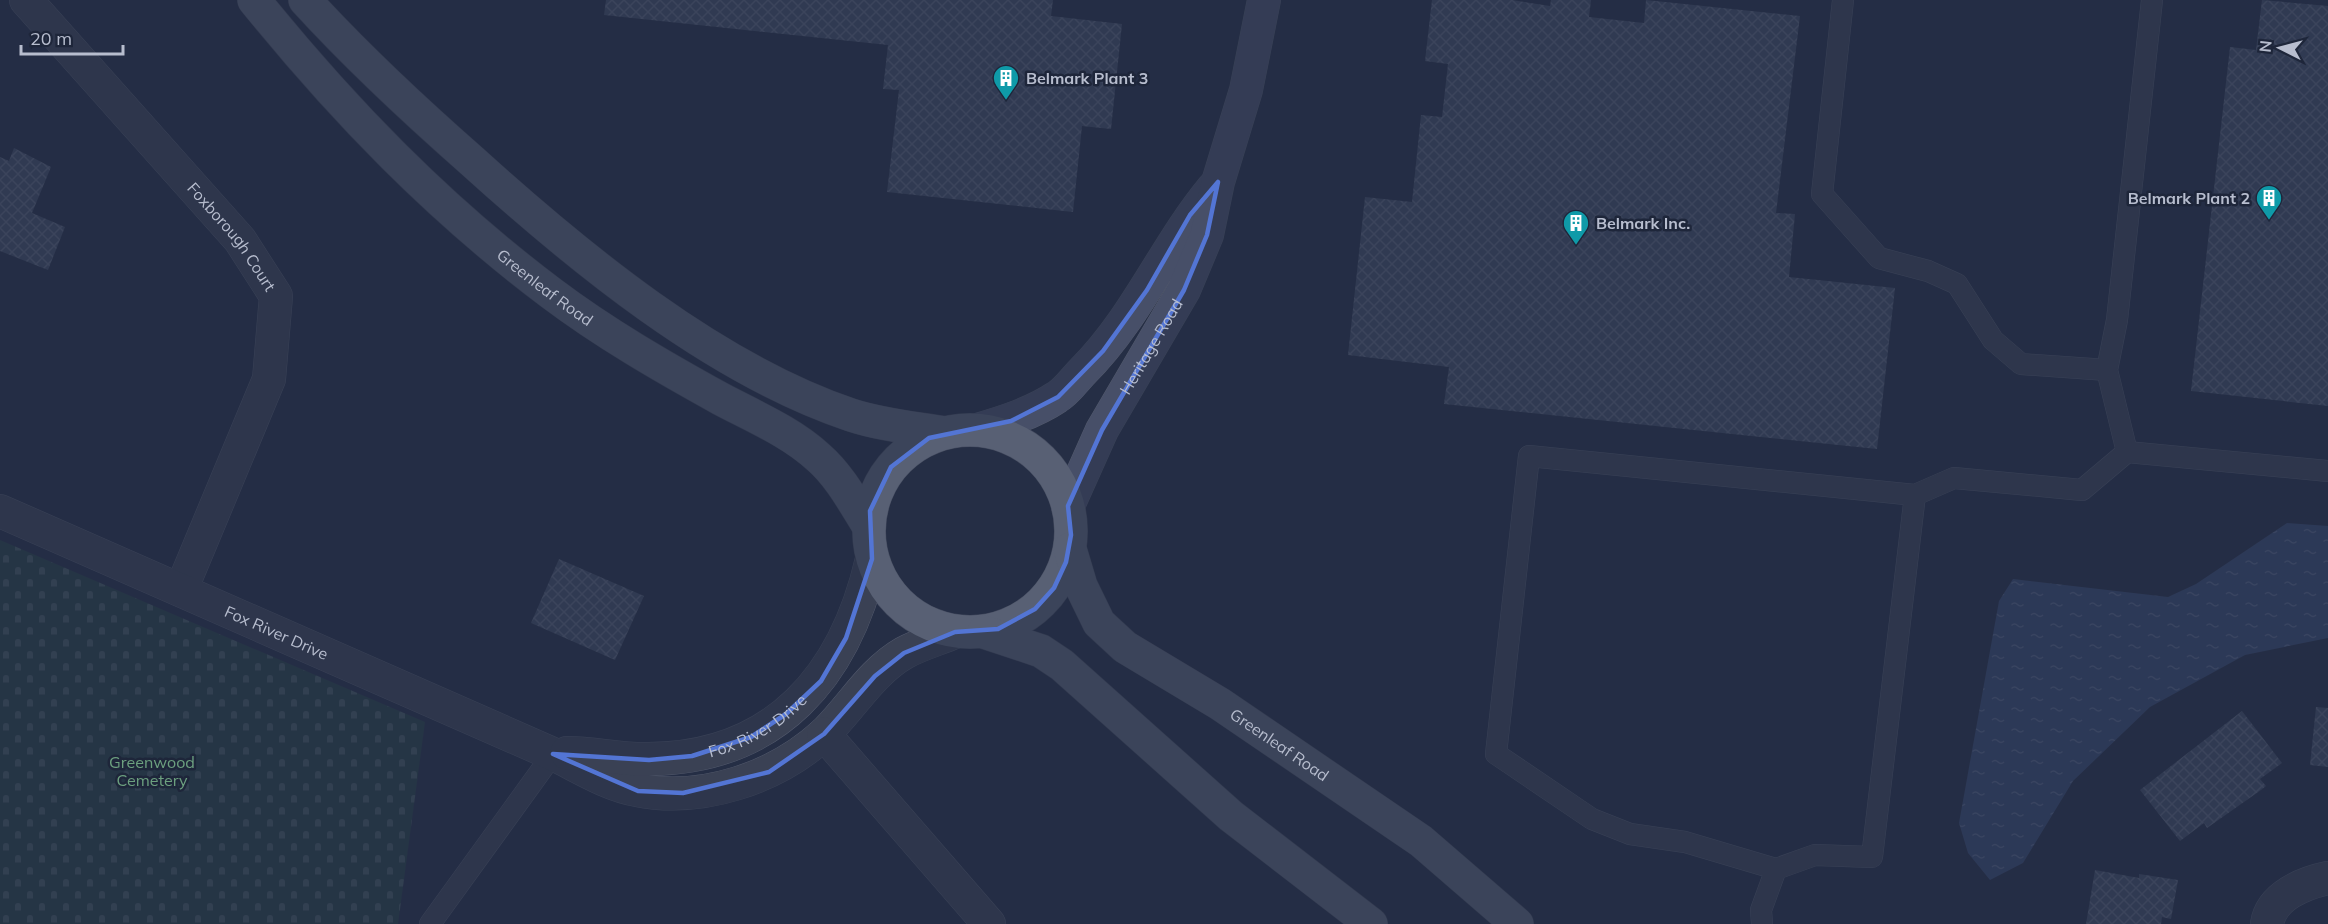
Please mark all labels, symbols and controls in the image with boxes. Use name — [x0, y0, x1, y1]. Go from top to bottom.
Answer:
scale bar — [21, 18, 123, 56]
north arrow — [2250, 18, 2310, 78]
text: 20 m — [30, 27, 72, 50]
text: N — [2255, 39, 2276, 53]
building icon: Belmark Plant 3 — [991, 63, 1021, 101]
place label: Belmark Plant 3 — [1026, 68, 1148, 88]
street label: Foxborough Court — [183, 178, 280, 295]
building icon: Belmark Plant 2 — [2254, 183, 2284, 221]
place label: Belmark Plant 2 — [2128, 188, 2250, 208]
building icon: Belmark Inc. — [1561, 208, 1591, 246]
place label: Belmark Inc. — [1596, 213, 1690, 233]
street label: Greenleaf Road — [493, 244, 597, 330]
street label: Heritage Road — [1115, 295, 1187, 398]
street label: Fox River Drive — [222, 601, 331, 664]
street label: Fox River Drive — [706, 690, 811, 761]
street label: Greenleaf Road — [1226, 704, 1333, 785]
park label: Greenwood Cemetery — [109, 752, 195, 790]

